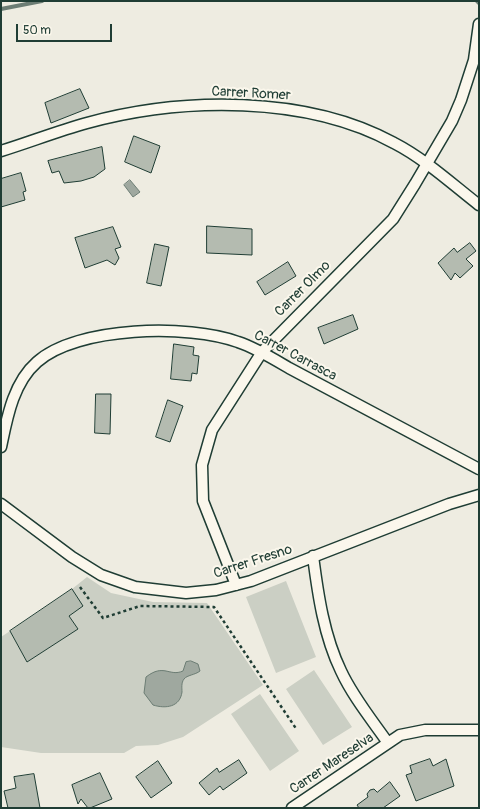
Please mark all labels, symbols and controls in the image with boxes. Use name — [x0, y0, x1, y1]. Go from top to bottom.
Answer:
scale bar — [18, 16, 114, 42]
text: 50 m — [23, 23, 51, 38]
street label: Carrer Romer — [211, 84, 291, 104]
street label: Carrer Olmo — [272, 258, 334, 320]
street label: Carrer Carrasca — [251, 327, 339, 385]
street label: Carrer Fresno — [211, 541, 295, 583]
street label: Carrer Mareselva — [287, 730, 377, 798]

